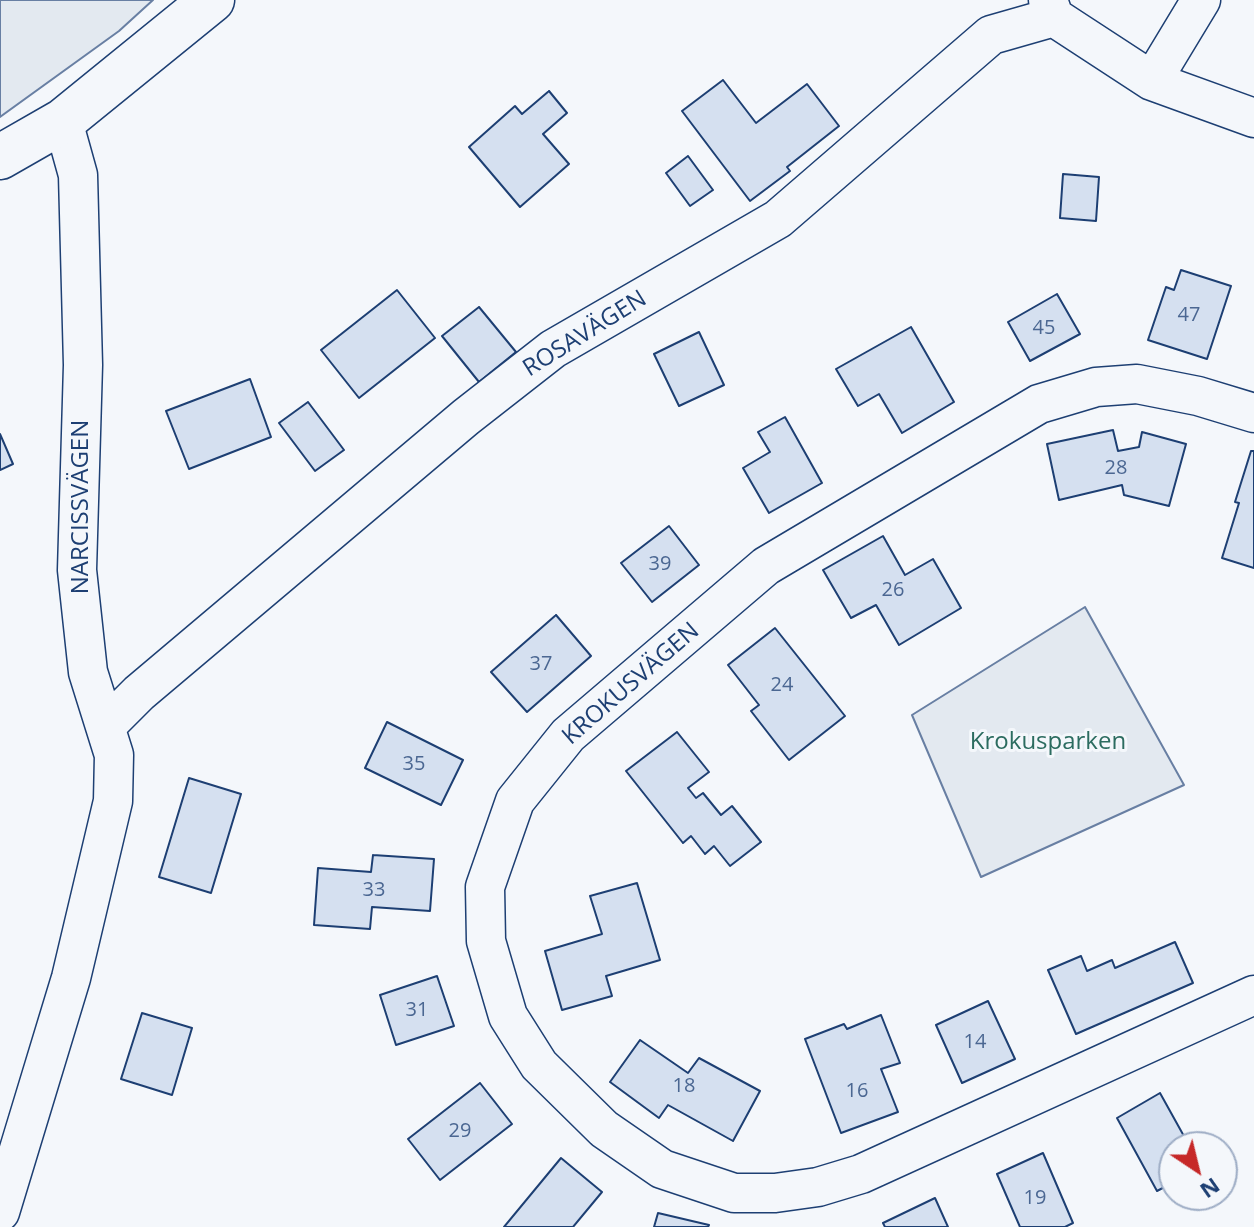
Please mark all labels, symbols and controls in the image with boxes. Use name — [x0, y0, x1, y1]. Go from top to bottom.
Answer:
street label: ROSAVÄGEN — [518, 285, 652, 383]
house number: 47 — [1178, 303, 1200, 327]
house number: 45 — [1033, 316, 1055, 340]
street label: NARCISSVÄGEN — [67, 420, 95, 594]
house number: 28 — [1105, 456, 1127, 480]
house number: 39 — [649, 552, 671, 576]
house number: 26 — [882, 578, 904, 602]
street label: KROKUSVÄGEN — [557, 617, 705, 751]
house number: 37 — [530, 652, 552, 676]
house number: 24 — [771, 673, 793, 697]
park label: Krokusparken — [970, 728, 1126, 756]
house number: 35 — [403, 752, 425, 776]
house number: 33 — [363, 878, 385, 902]
house number: 31 — [406, 998, 428, 1022]
house number: 14 — [964, 1030, 986, 1054]
house number: 18 — [673, 1074, 695, 1098]
house number: 16 — [846, 1079, 868, 1103]
house number: 29 — [449, 1119, 471, 1143]
north arrow — [1158, 1131, 1238, 1211]
text: N — [1195, 1172, 1227, 1206]
house number: 19 — [1024, 1186, 1046, 1210]

